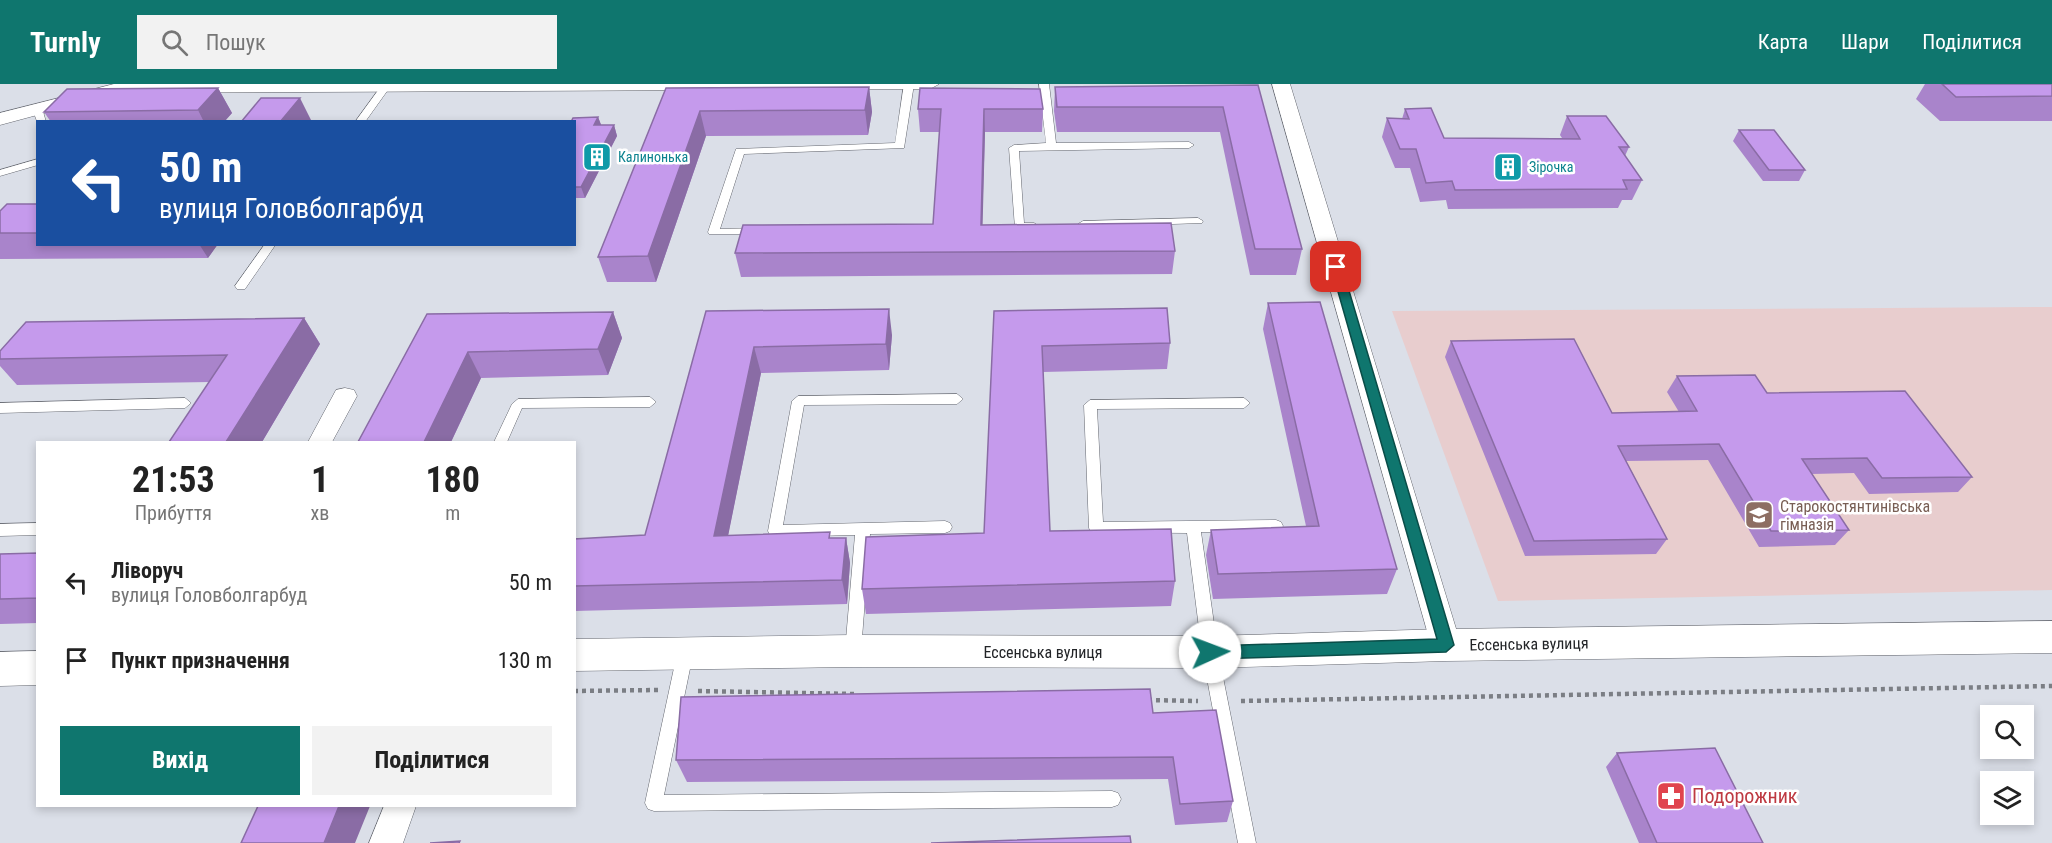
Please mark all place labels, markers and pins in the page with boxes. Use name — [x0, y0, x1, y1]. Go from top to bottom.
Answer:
building icon: Калинонька — [581, 141, 613, 173]
place label: Калинонька — [618, 149, 688, 165]
building icon: Зірочка — [1492, 151, 1524, 183]
place label: Зірочка — [1529, 159, 1574, 175]
pin — [1310, 241, 1361, 292]
place label: Старокостянтинівська гімназія — [1780, 497, 1930, 534]
school or university icon: Старокостянтинівська гімназія — [1743, 499, 1775, 531]
pharmacy icon: Подорожник — [1655, 780, 1687, 812]
place label: Подорожник — [1692, 784, 1798, 808]

